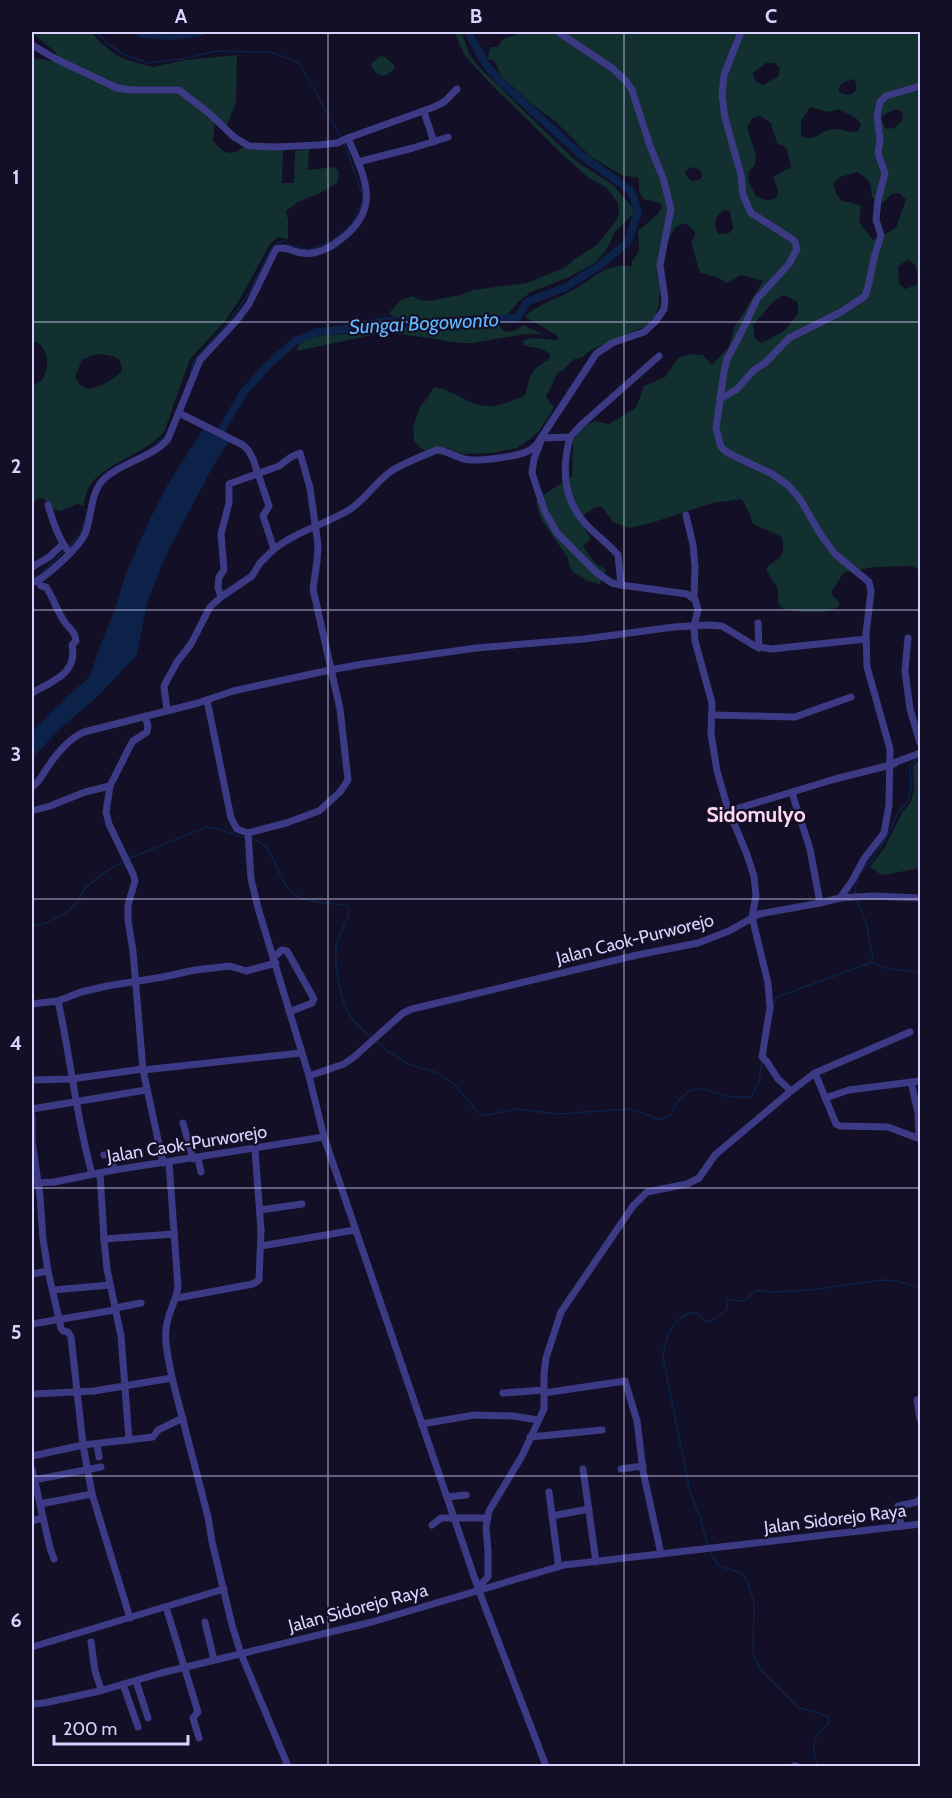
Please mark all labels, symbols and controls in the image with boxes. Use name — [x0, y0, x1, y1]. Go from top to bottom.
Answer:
text: A — [175, 4, 188, 28]
text: B — [470, 4, 482, 28]
text: C — [765, 4, 777, 28]
text: 1 — [12, 165, 20, 189]
water label: Sungai Bogowonto — [348, 307, 500, 339]
text: 2 — [11, 454, 21, 478]
text: 3 — [11, 742, 21, 766]
district label: Sidomulyo — [706, 802, 806, 827]
street label: Jalan Caok-Purworejo — [553, 909, 716, 969]
text: 4 — [10, 1031, 22, 1055]
street label: Jalan Caok-Purworejo — [104, 1120, 269, 1168]
text: 5 — [11, 1320, 21, 1344]
street label: Jalan Sidorejo Raya — [762, 1499, 908, 1539]
street label: Jalan Sidorejo Raya — [285, 1579, 430, 1637]
text: 6 — [10, 1608, 22, 1632]
scale bar — [54, 1708, 188, 1746]
text: 200 m — [63, 1718, 117, 1740]

